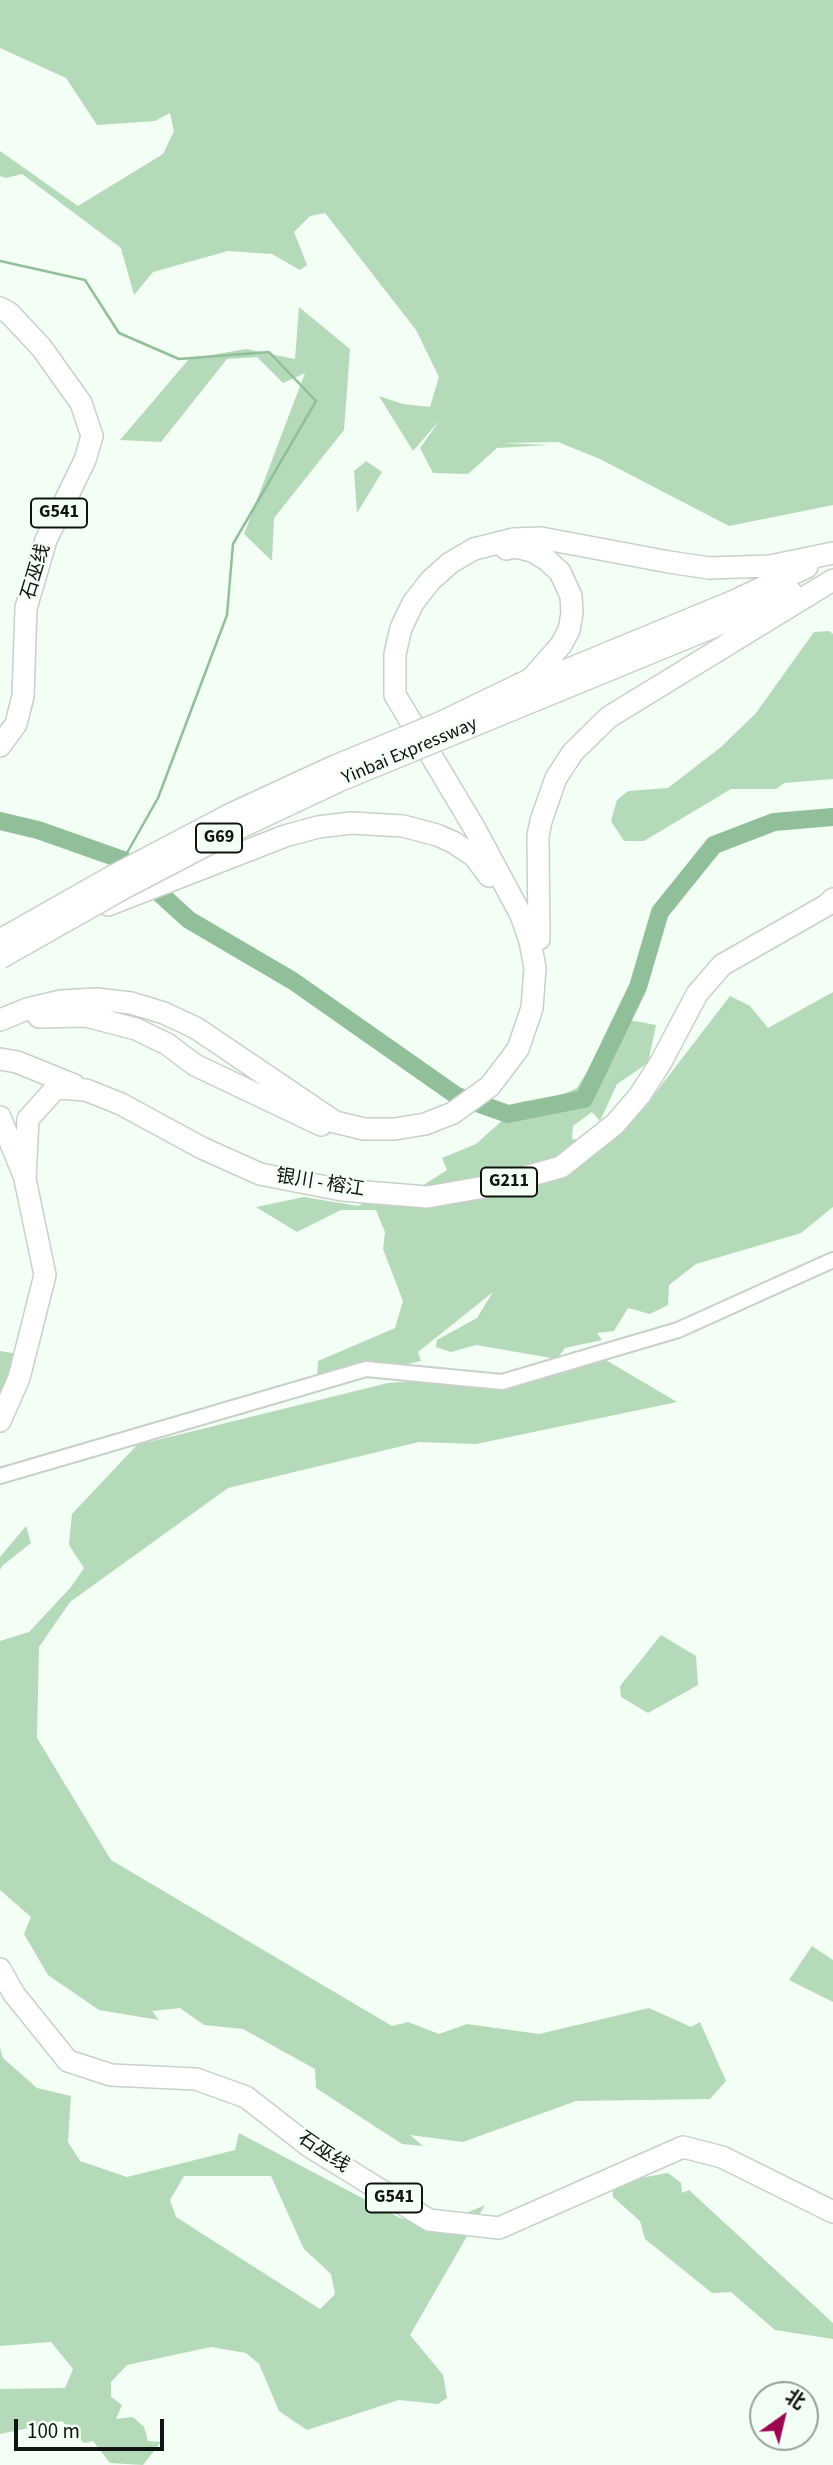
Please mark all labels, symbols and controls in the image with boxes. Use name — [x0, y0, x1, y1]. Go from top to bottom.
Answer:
road number: G541 — [31, 499, 87, 528]
street label: 石巫线 — [18, 541, 56, 603]
street label: Yinbai Expressway — [339, 713, 481, 791]
road number: G69 — [196, 824, 242, 852]
street label: 银川 - 榕江 — [274, 1166, 366, 1202]
road number: G211 — [481, 1168, 537, 1196]
street label: 石巫线 — [293, 2128, 353, 2178]
road number: G541 — [366, 2184, 422, 2212]
north arrow — [749, 2381, 819, 2451]
text: 北 — [779, 2383, 810, 2416]
scale bar — [18, 2406, 168, 2450]
text: 100 m — [27, 2416, 80, 2446]

